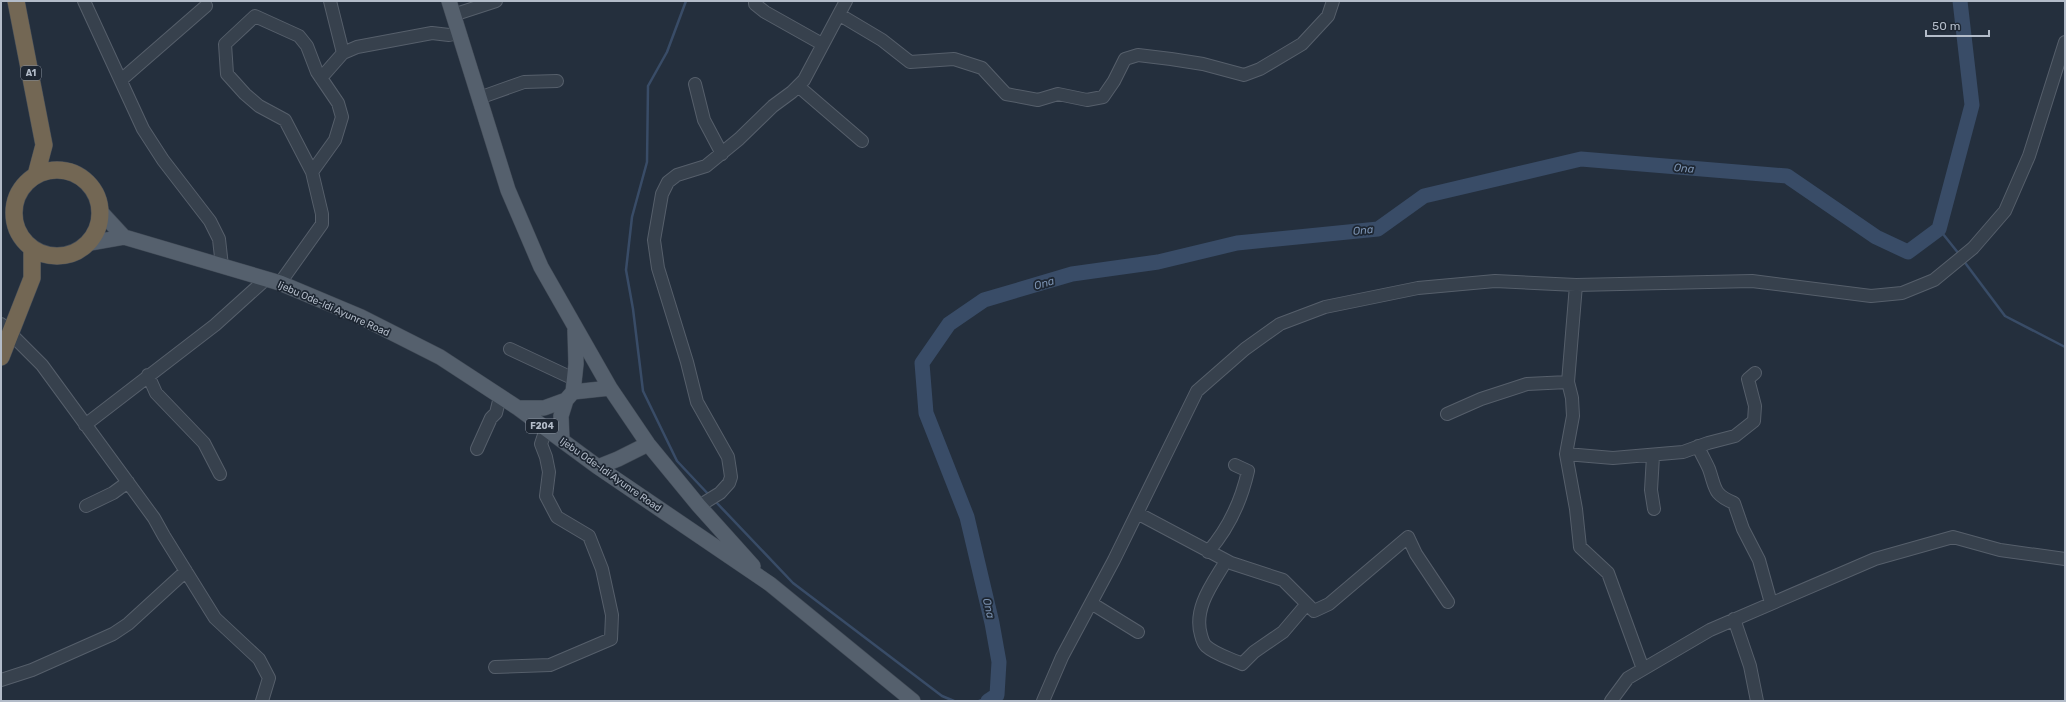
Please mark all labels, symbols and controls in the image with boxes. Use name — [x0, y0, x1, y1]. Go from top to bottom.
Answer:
scale bar — [1926, 12, 1989, 38]
text: 50 m — [1932, 19, 1960, 33]
road number: A1 — [21, 66, 41, 80]
water label: Ona — [1673, 161, 1695, 176]
water label: Ona — [1352, 223, 1375, 238]
water label: Ona — [1032, 274, 1056, 293]
street label: Ijebu Ode-Idi Ayunre Road — [276, 279, 391, 339]
road number: F204 — [526, 419, 558, 433]
street label: Ijebu Ode-Idi Ayunre Road — [557, 435, 664, 515]
water label: Ona — [980, 597, 997, 620]

